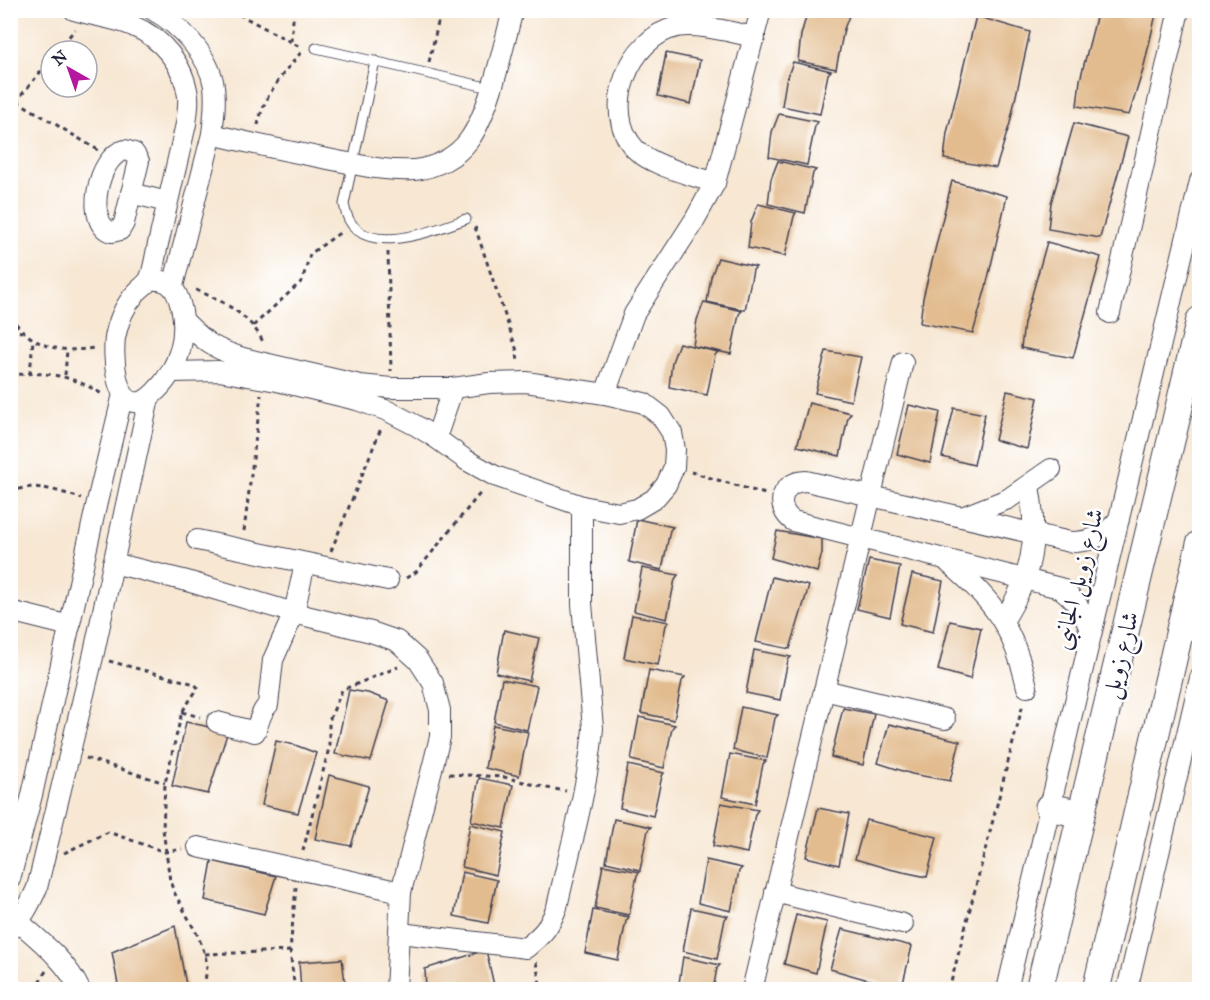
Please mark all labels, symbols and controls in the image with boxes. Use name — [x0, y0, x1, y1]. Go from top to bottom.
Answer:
north arrow — [39, 39, 99, 99]
text: N — [48, 46, 71, 70]
street label: شارع زويل الجانبى — [1046, 505, 1115, 654]
street label: شارع زويل — [1095, 608, 1150, 703]

